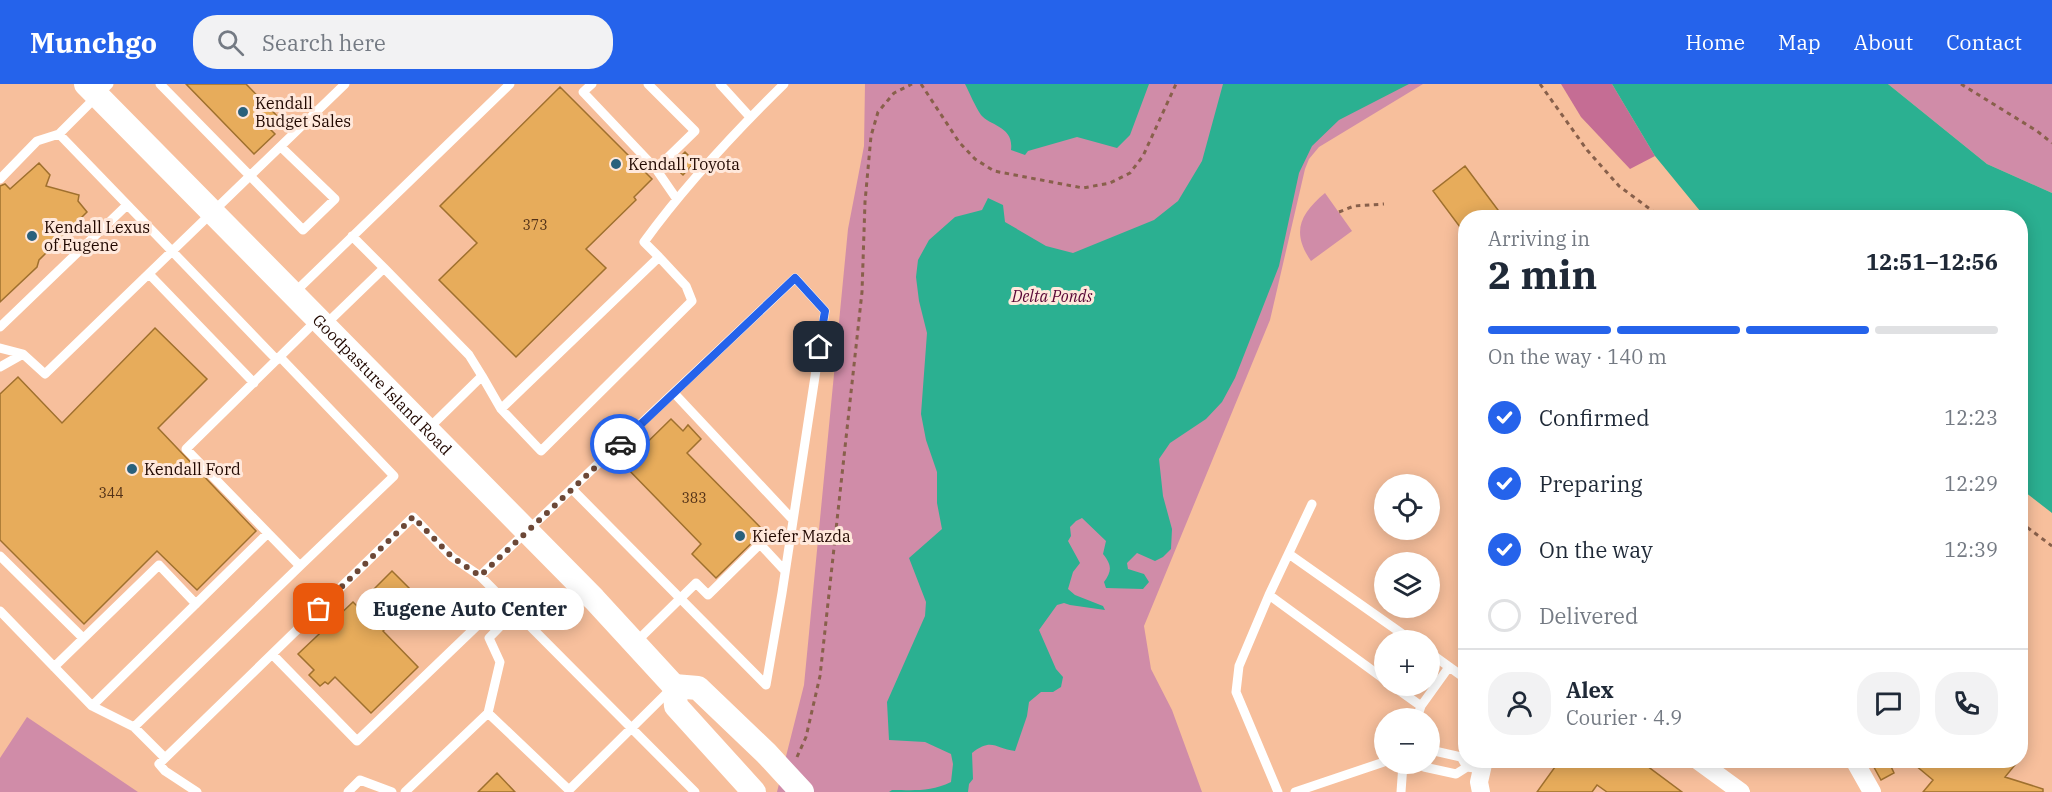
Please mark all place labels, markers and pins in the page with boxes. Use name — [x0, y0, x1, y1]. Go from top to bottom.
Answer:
place label: Kendall Budget Sales — [255, 93, 351, 131]
marker: Kendall Budget Sales — [236, 105, 250, 119]
place label: Kendall Toyota — [628, 154, 740, 174]
marker: Kendall Toyota — [609, 157, 623, 171]
place label: Kendall Lexus of Eugene — [44, 217, 150, 255]
marker: Kendall Lexus of Eugene — [25, 229, 39, 243]
pin — [793, 321, 844, 372]
place label: Kendall Ford — [144, 459, 241, 479]
marker: Kendall Ford — [125, 462, 139, 476]
place label: Kiefer Mazda — [752, 526, 851, 546]
marker: Kiefer Mazda — [733, 529, 747, 543]
pin — [293, 583, 344, 634]
callout: Eugene Auto Center — [355, 588, 583, 630]

